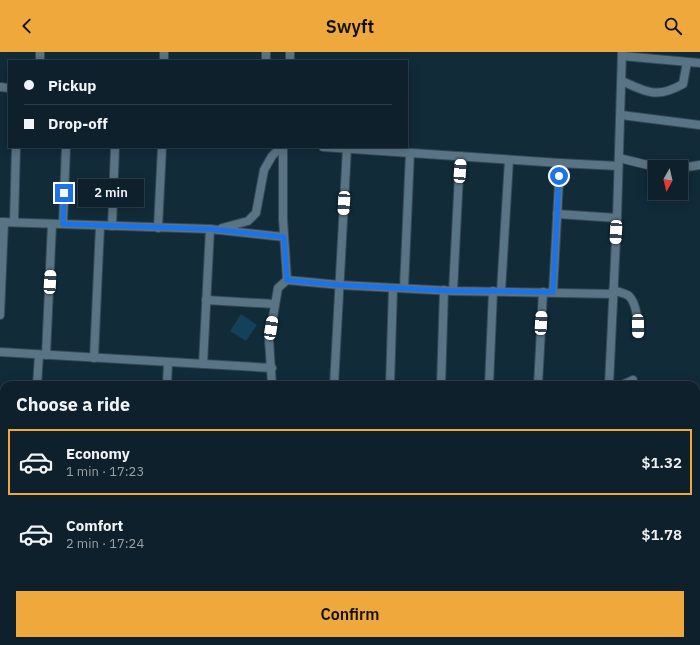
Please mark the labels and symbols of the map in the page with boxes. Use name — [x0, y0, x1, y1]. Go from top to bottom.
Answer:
car — [453, 159, 467, 183]
north arrow — [648, 160, 688, 200]
route start — [550, 167, 568, 185]
callout: 2 min — [78, 179, 144, 207]
route end — [55, 184, 73, 202]
car — [337, 191, 351, 215]
car — [609, 220, 623, 244]
car — [43, 270, 57, 294]
car — [534, 311, 548, 335]
car — [632, 314, 644, 338]
car — [263, 315, 279, 341]

